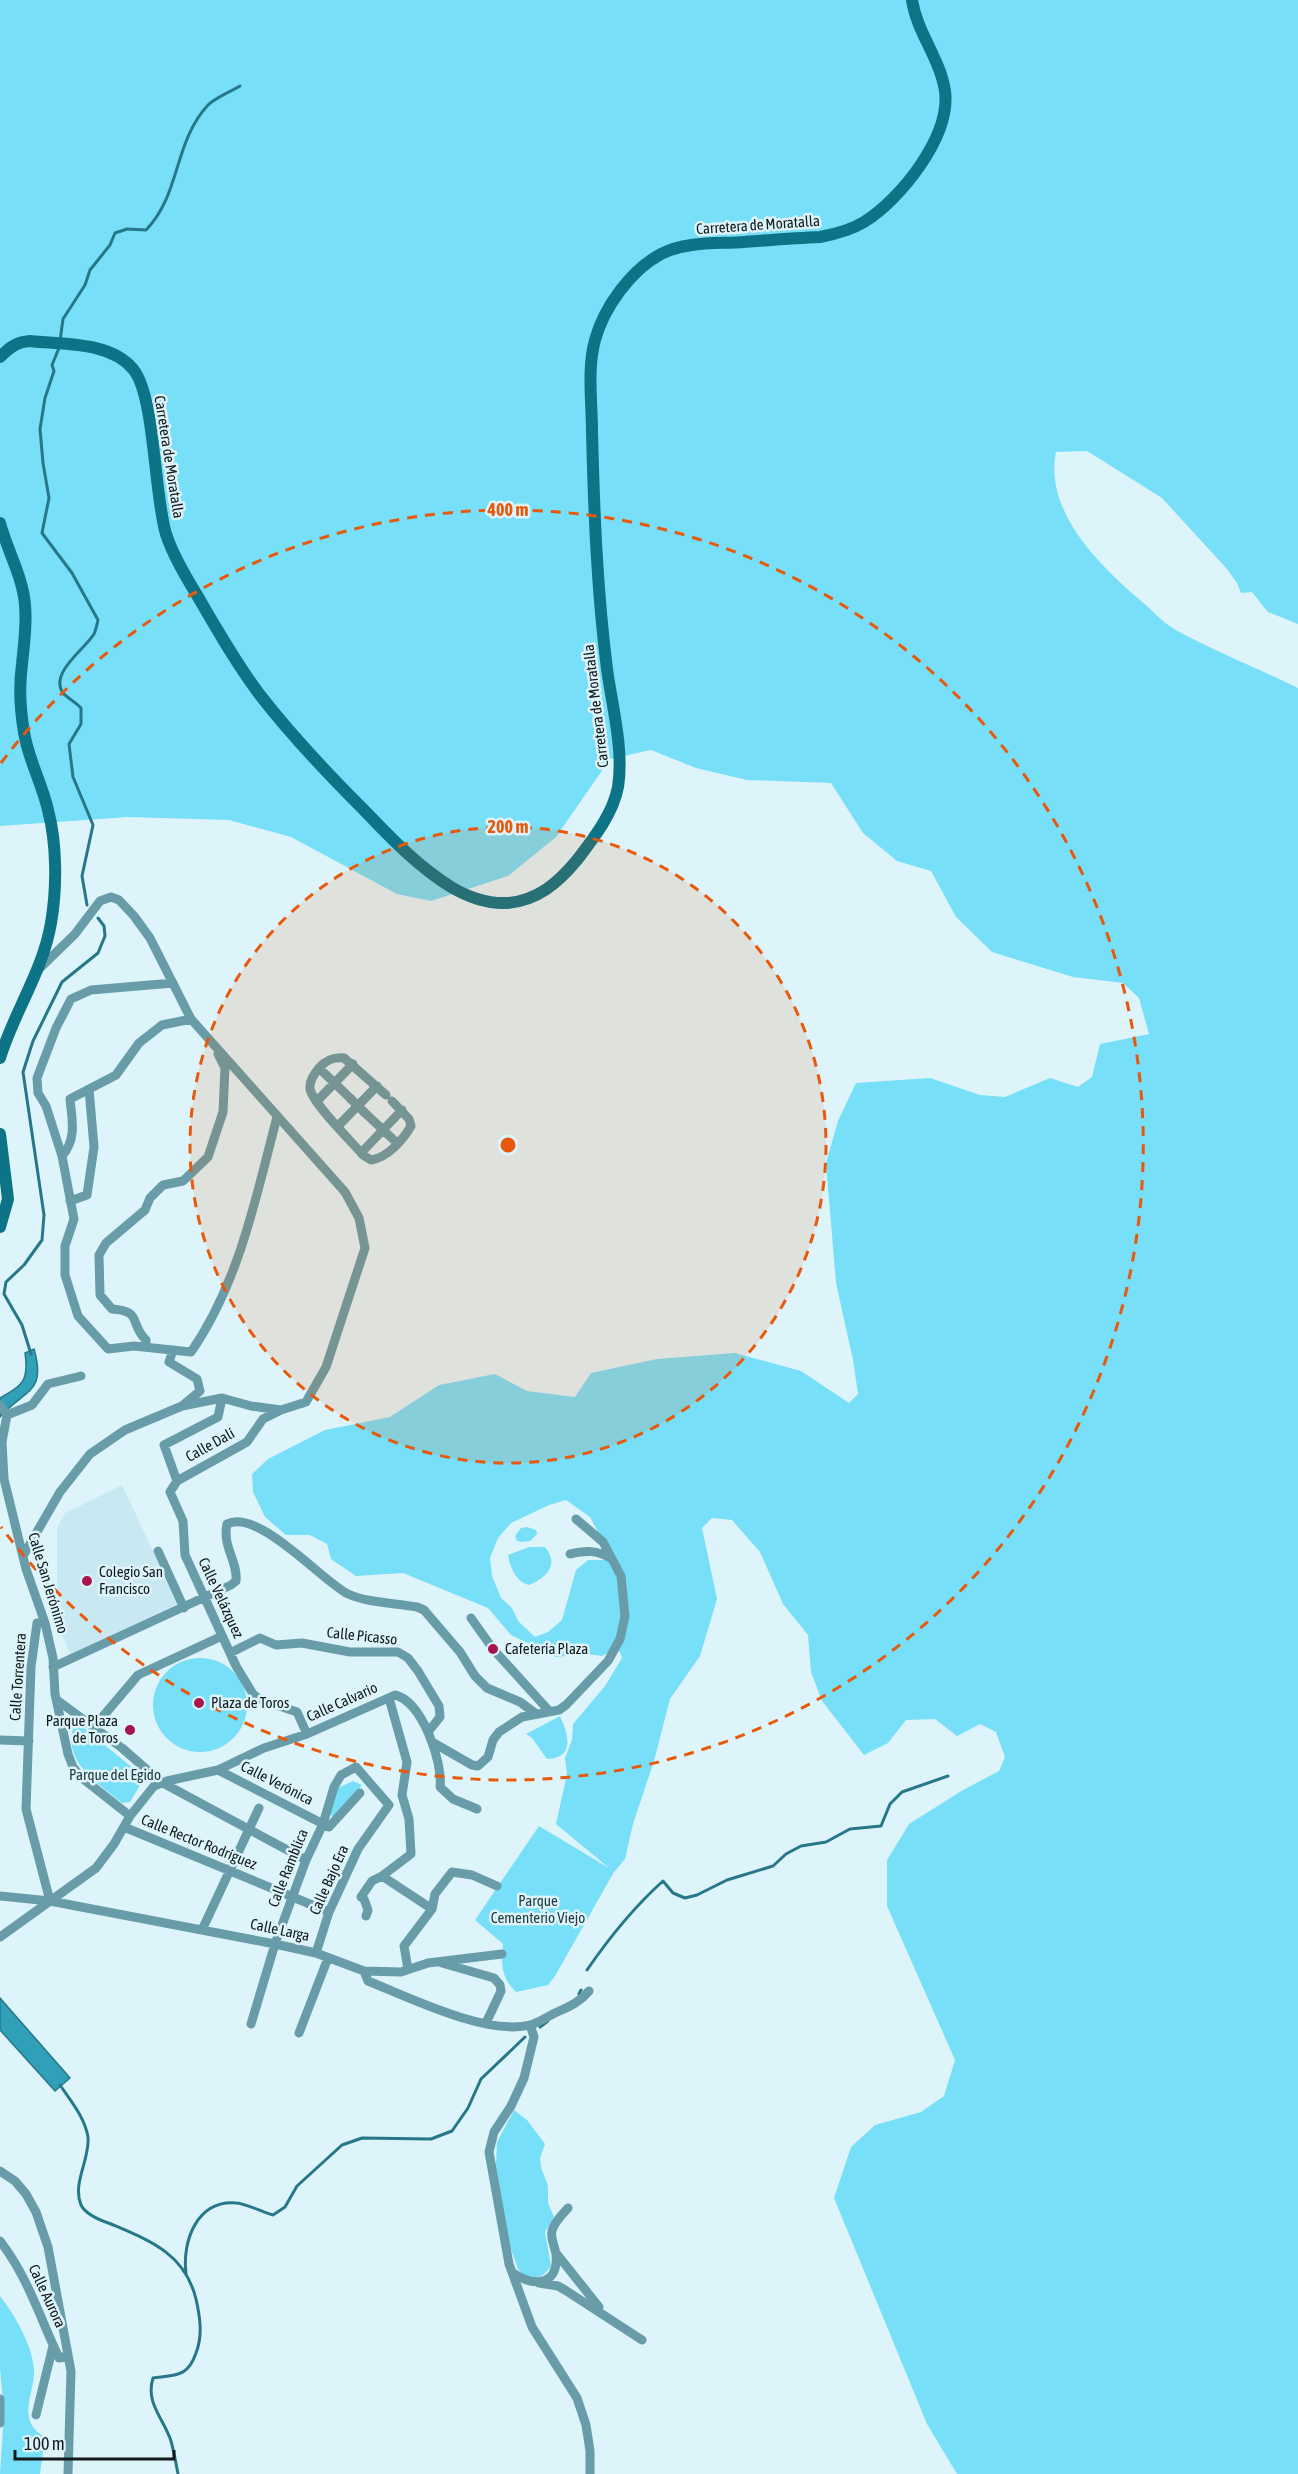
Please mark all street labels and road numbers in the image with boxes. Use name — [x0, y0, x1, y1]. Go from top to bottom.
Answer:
street label: Carretera de Moratalla — [696, 212, 820, 237]
street label: Carretera de Moratalla — [151, 394, 188, 519]
street label: Carretera de Moratalla — [580, 644, 611, 769]
street label: Calle Dalí — [182, 1424, 238, 1465]
street label: Calle San Jerónimo — [25, 1530, 72, 1635]
street label: Calle Velázquez — [195, 1555, 248, 1641]
street label: Calle Picasso — [326, 1623, 398, 1648]
street label: Calle Torrentera — [6, 1632, 29, 1722]
street label: Calle Calvario — [304, 1678, 380, 1725]
street label: Calle Verónica — [238, 1757, 316, 1808]
street label: Calle Rector Rodríguez — [139, 1811, 260, 1873]
street label: Calle Ramblica — [264, 1826, 311, 1909]
street label: Calle Bajo Era — [306, 1842, 351, 1917]
street label: Calle Larga — [249, 1915, 311, 1944]
street label: Calle Aurora — [25, 2262, 69, 2330]

